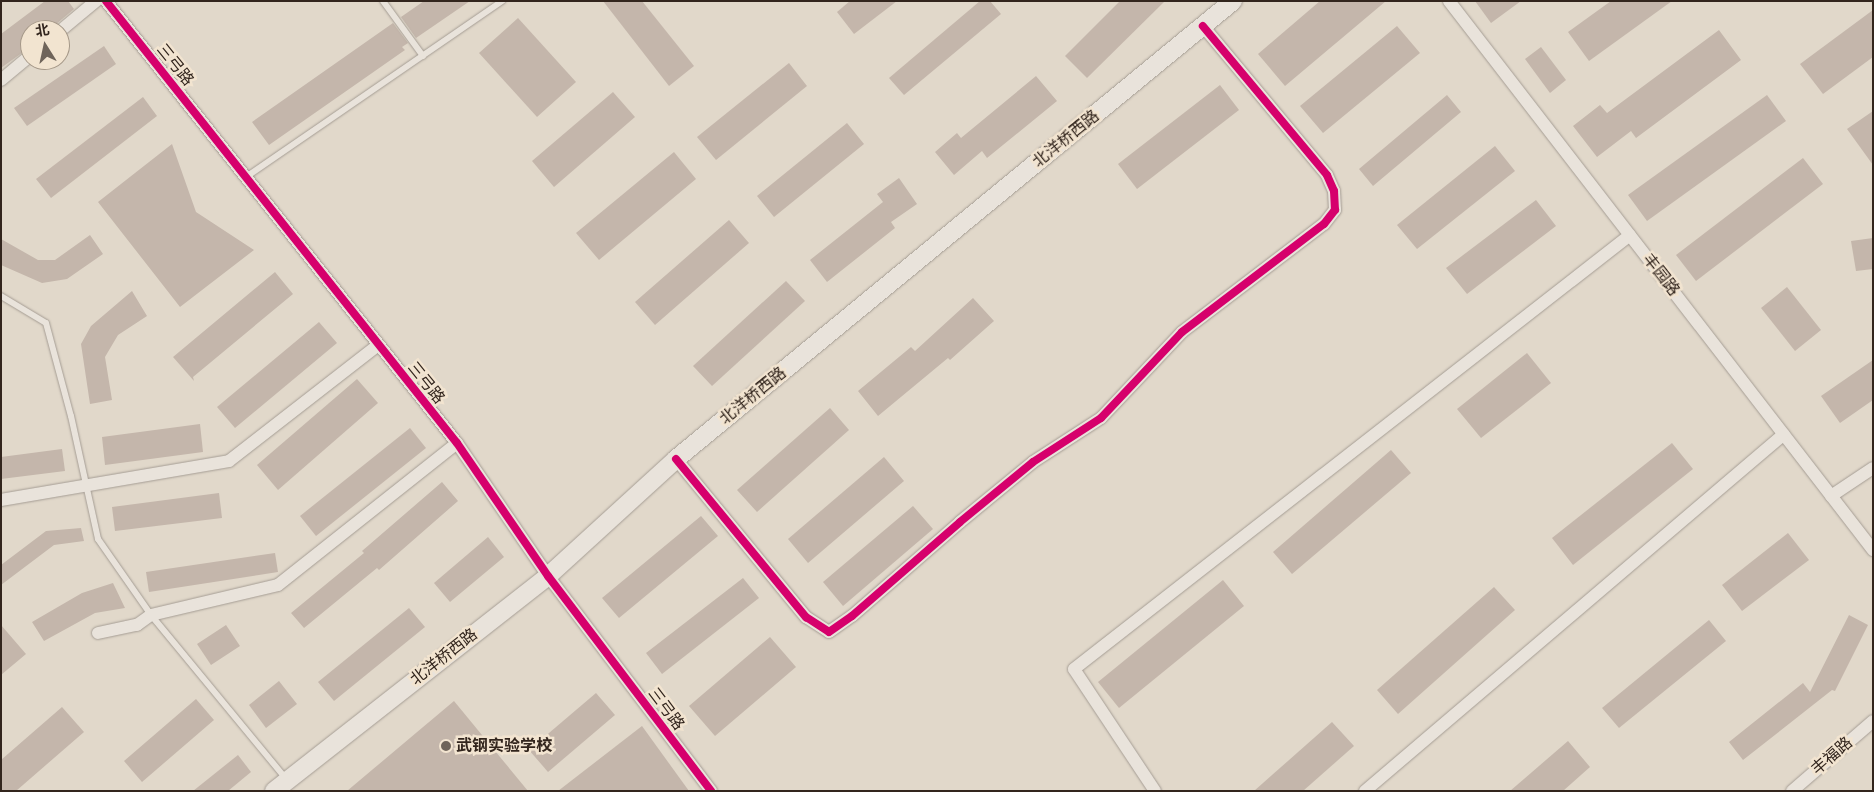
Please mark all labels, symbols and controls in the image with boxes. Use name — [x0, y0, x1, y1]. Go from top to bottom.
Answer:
north arrow — [20, 20, 70, 70]
text: 北 — [34, 21, 51, 40]
street label: 三弓路 — [152, 40, 198, 90]
street label: 北洋桥西路 — [1029, 106, 1103, 172]
street label: 丰园路 — [1639, 250, 1683, 300]
street label: 三弓路 — [403, 358, 449, 408]
street label: 北洋桥西路 — [716, 363, 790, 429]
street label: 北洋桥西路 — [407, 625, 481, 689]
street label: 三弓路 — [644, 684, 688, 734]
street label: 丰福路 — [1808, 733, 1856, 779]
place label: 武钢实验学校 — [456, 736, 552, 756]
marker: 武钢实验学校 — [440, 740, 452, 752]

